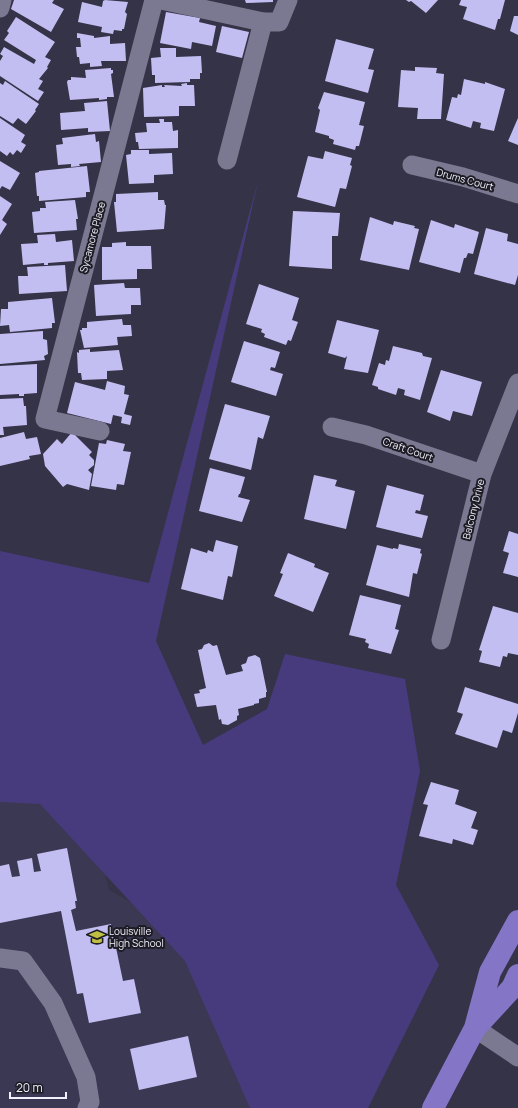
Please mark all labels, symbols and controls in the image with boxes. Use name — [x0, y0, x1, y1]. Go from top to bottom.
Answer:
street label: Drums Court — [435, 165, 495, 193]
street label: Sycamore Place — [76, 200, 108, 274]
street label: Craft Court — [381, 434, 435, 464]
street label: Balcony Drive — [459, 477, 487, 541]
place label: Louisville High School — [109, 924, 164, 950]
school or university icon: Louisville High School — [88, 928, 106, 946]
scale bar — [10, 1074, 66, 1100]
text: 20 m — [16, 1079, 43, 1096]

